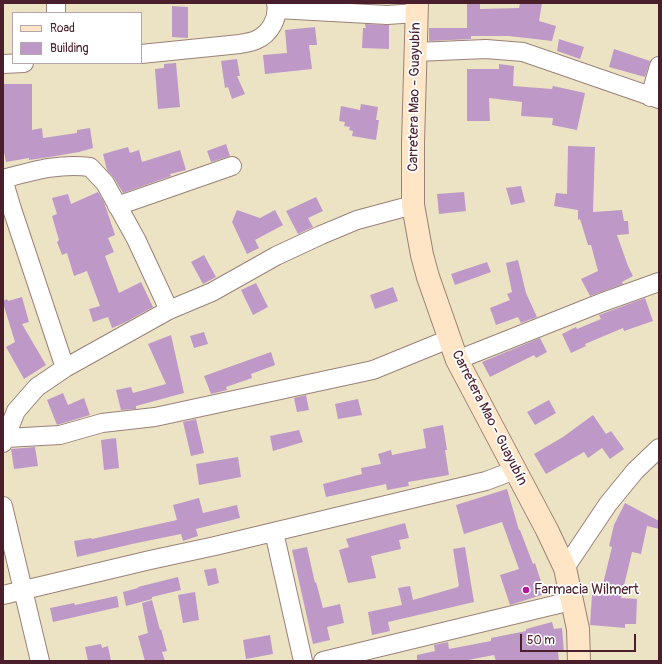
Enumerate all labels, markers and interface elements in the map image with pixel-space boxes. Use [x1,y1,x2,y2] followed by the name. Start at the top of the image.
[12,12,142,64] legend
[50,21,75,36] text: Road
[405,22,425,172] street label: Carretera Mao - Guayubín
[50,41,89,56] text: Building
[448,348,530,488] street label: Carretera Mao - Guayubín
[534,582,639,598] place label: Farmacia Wilmert
[521,585,531,595] marker: Farmacia Wilmert
[522,626,638,652] scale bar
[527,633,555,648] text: 50 m

